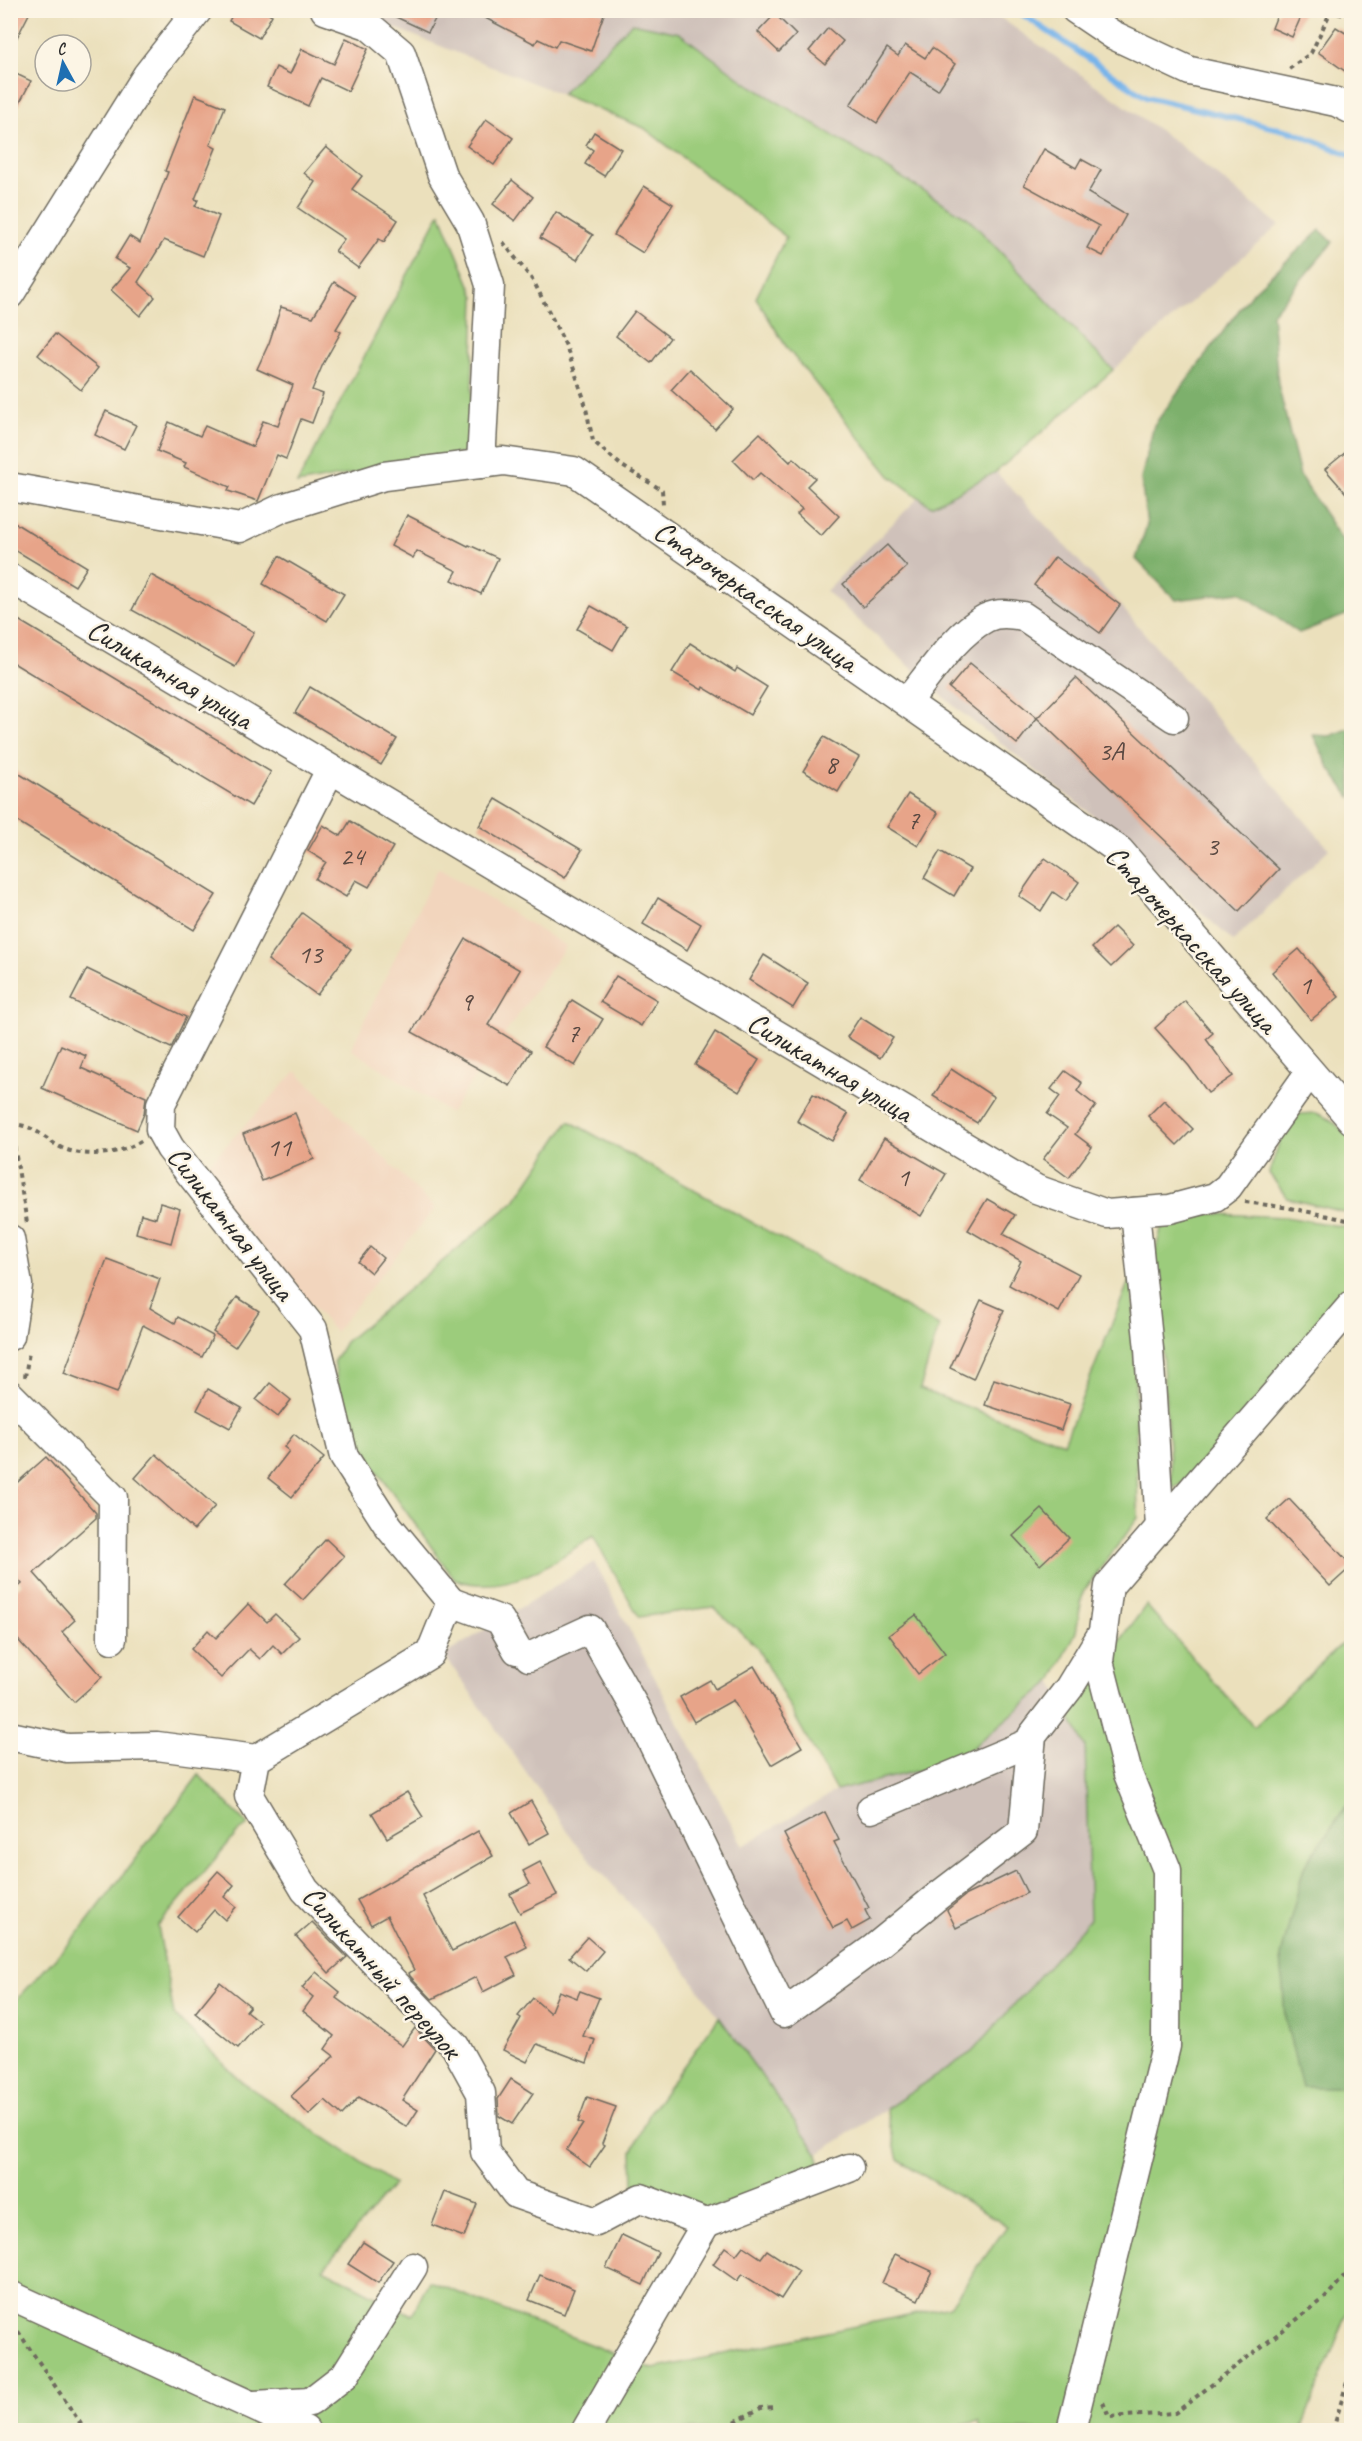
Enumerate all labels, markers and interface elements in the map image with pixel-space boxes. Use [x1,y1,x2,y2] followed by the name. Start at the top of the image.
[33,33,93,93] north arrow
[56,38,68,60] text: С
[647,511,868,682] street label: Старочеркасская улица
[81,610,261,739] street label: Силикатная улица
[1098,734,1125,768] house number: 3А
[825,747,840,781] house number: 8
[907,803,921,837] house number: 7
[1206,829,1220,863] house number: 3
[1097,837,1288,1043] street label: Старочеркасская улица
[340,839,367,873] house number: 24
[298,937,324,971] house number: 13
[1299,968,1313,1002] house number: 1
[460,984,474,1018] house number: 9
[741,1003,921,1132] street label: Силикатная улица
[567,1016,581,1050] house number: 7
[267,1130,293,1164] house number: 11
[159,1138,304,1309] street label: Силикатная улица
[897,1160,911,1194] house number: 1
[294,1877,472,2069] street label: Силикатный переулок

